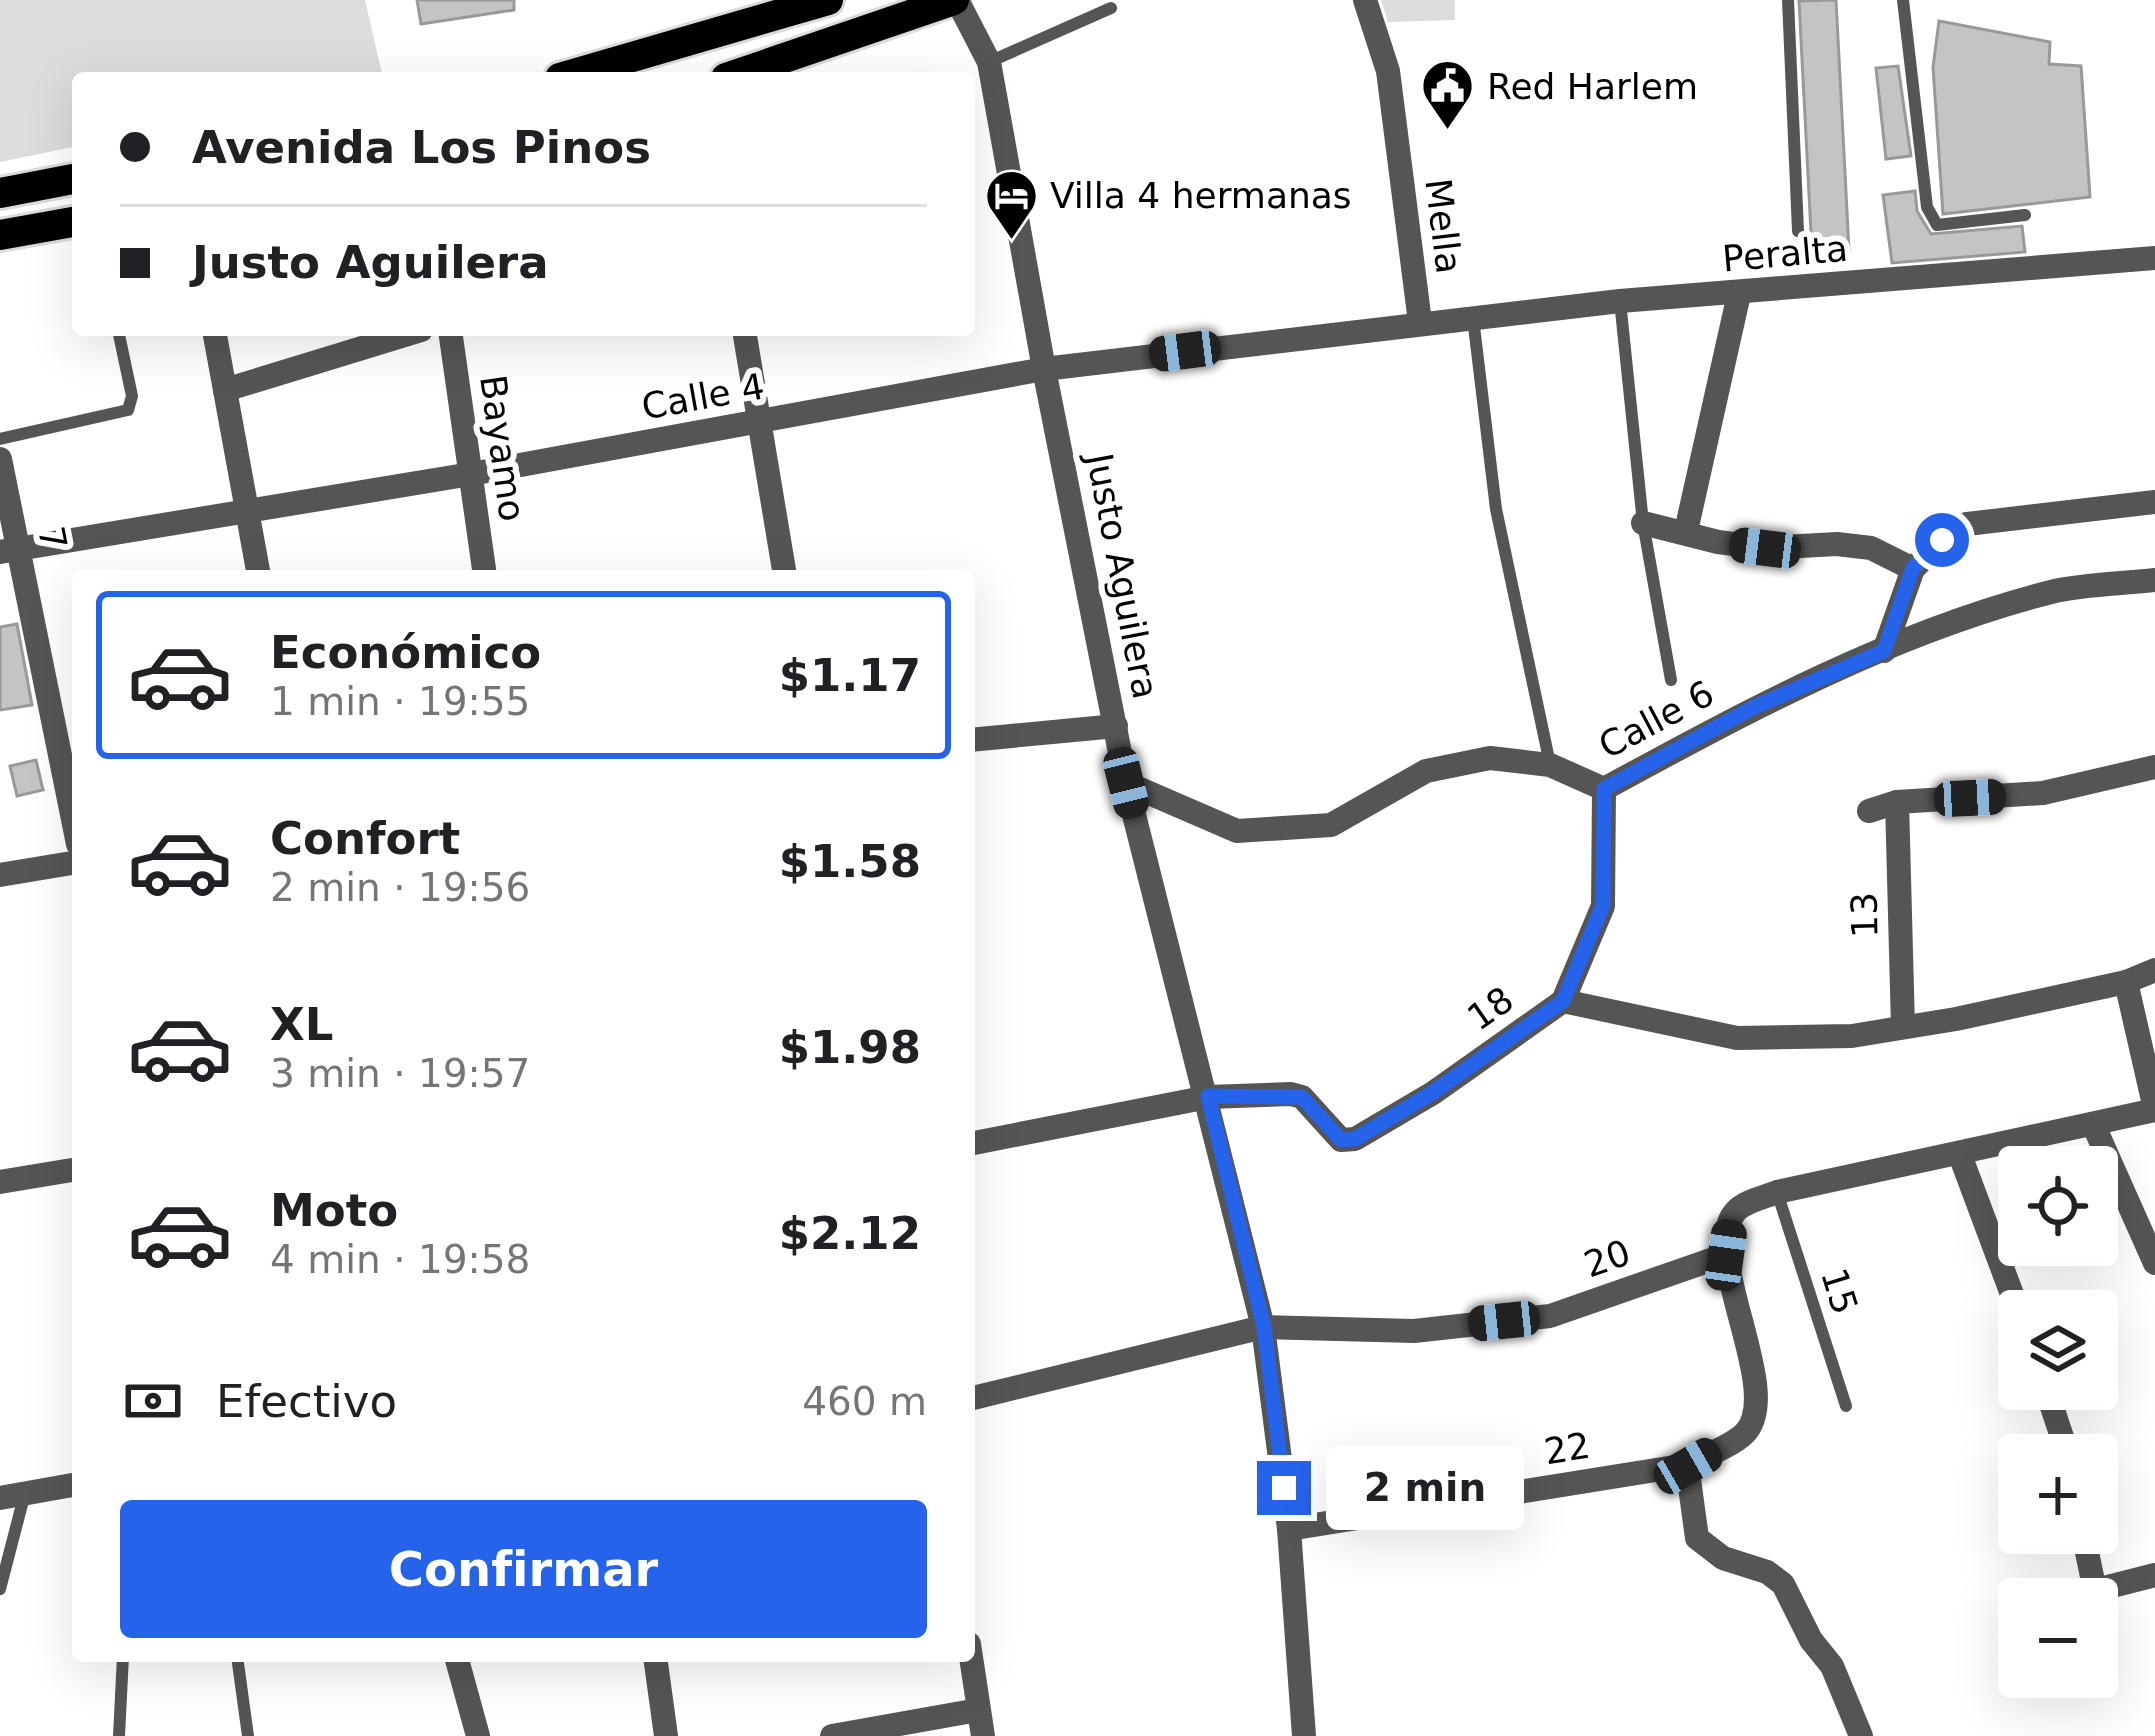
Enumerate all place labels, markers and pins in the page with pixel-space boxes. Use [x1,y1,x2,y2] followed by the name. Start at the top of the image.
[1420,58,1476,132] public building icon: Red Harlem
[1487,66,1698,107] place label: Red Harlem
[983,167,1039,241] hotel icon: Villa 4 hermanas
[1050,175,1352,216] place label: Villa 4 hermanas

